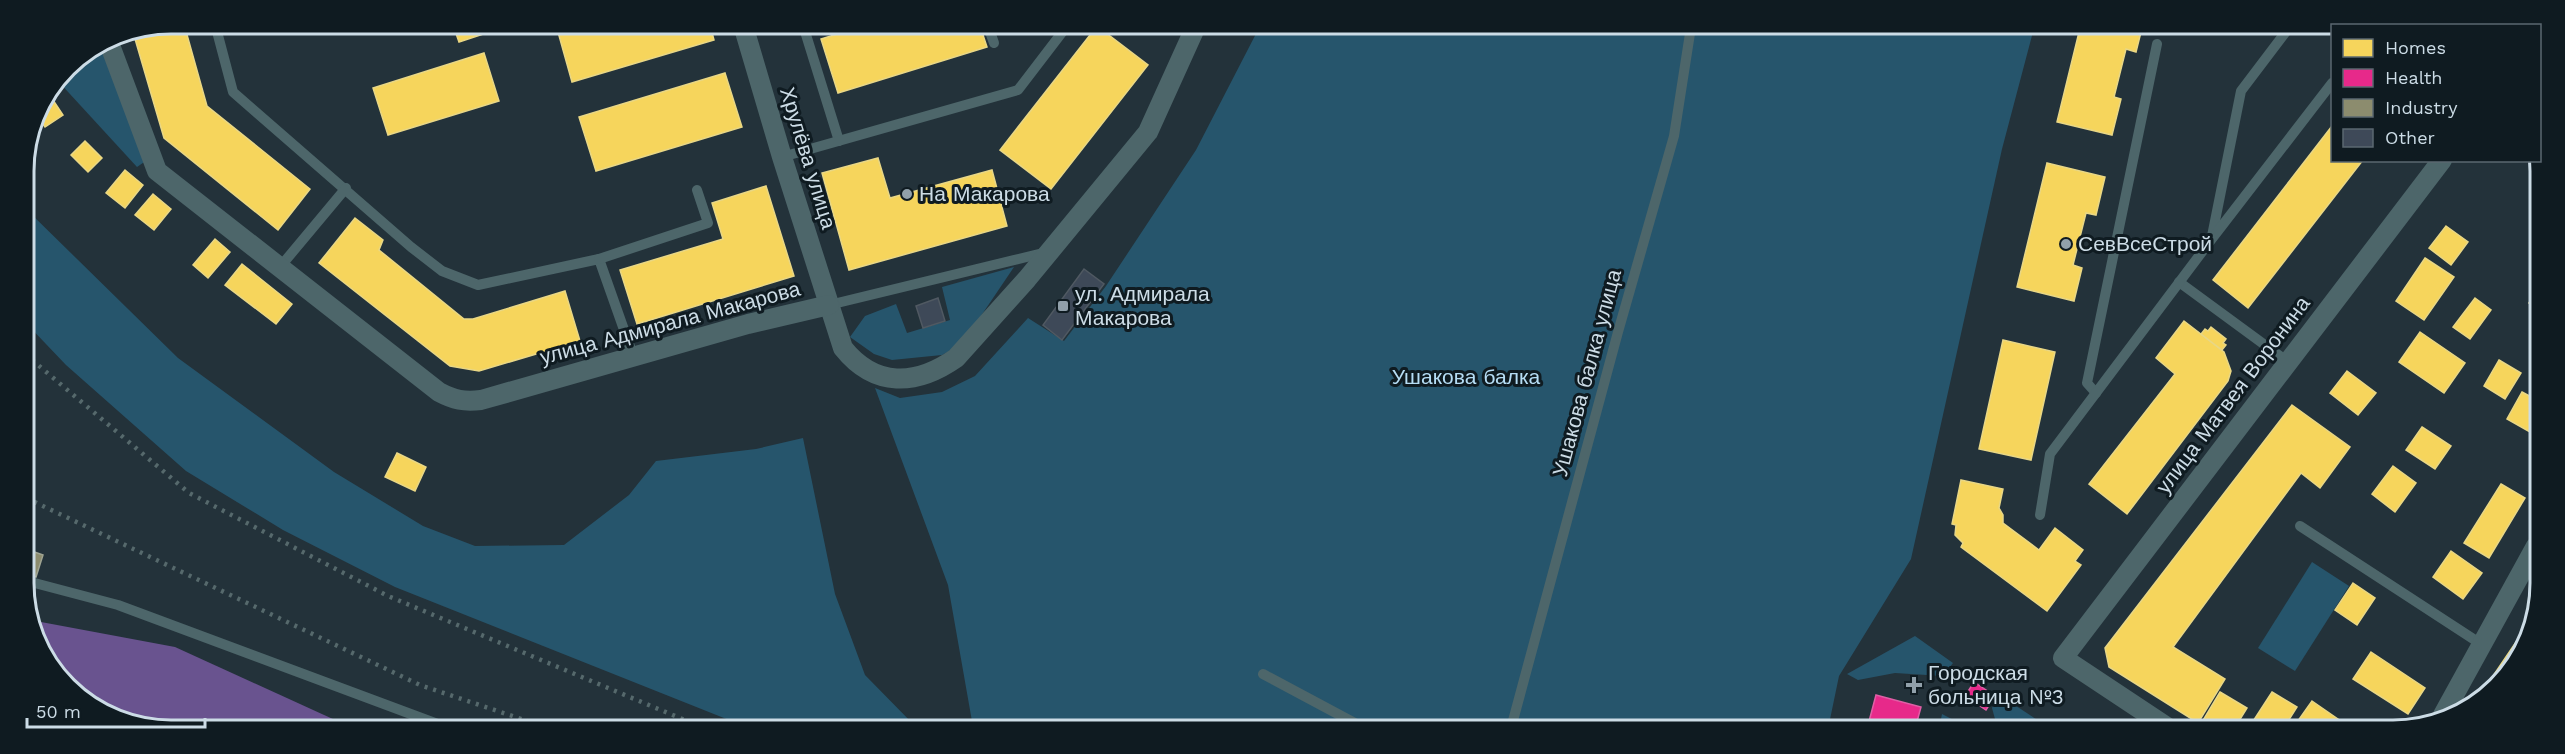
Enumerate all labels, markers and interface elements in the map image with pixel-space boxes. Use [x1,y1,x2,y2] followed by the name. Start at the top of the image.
[2331,24,2541,162] legend
[2385,37,2446,58] text: Homes
[2385,67,2442,88] text: Health
[775,84,842,232] street label: Хрулёва улица
[2385,97,2458,118] text: Industry
[2385,127,2435,148] text: Other
[919,181,1050,206] place label: На Макарова
[900,187,914,201] marker: На Макарова
[2078,231,2212,256] place label: СевВсеСтрой
[2059,237,2073,251] marker: СевВсеСтрой
[1547,266,1626,479] street label: Ушакова балка улица
[537,276,803,369] street label: улица Адмирала Макарова
[1075,281,1210,330] place label: ул. Адмирала Макарова
[2150,291,2315,498] street label: улица Матвея Воронина
[1056,299,1070,313] marker: ул. Адмирала Макарова
[1392,364,1541,389] park label: Ушакова балка
[1928,660,2064,709] place label: Городская больница №3
[1905,676,1923,694] marker: Городская больница №3
[27,691,206,729] scale bar
[36,701,81,722] text: 50 m

